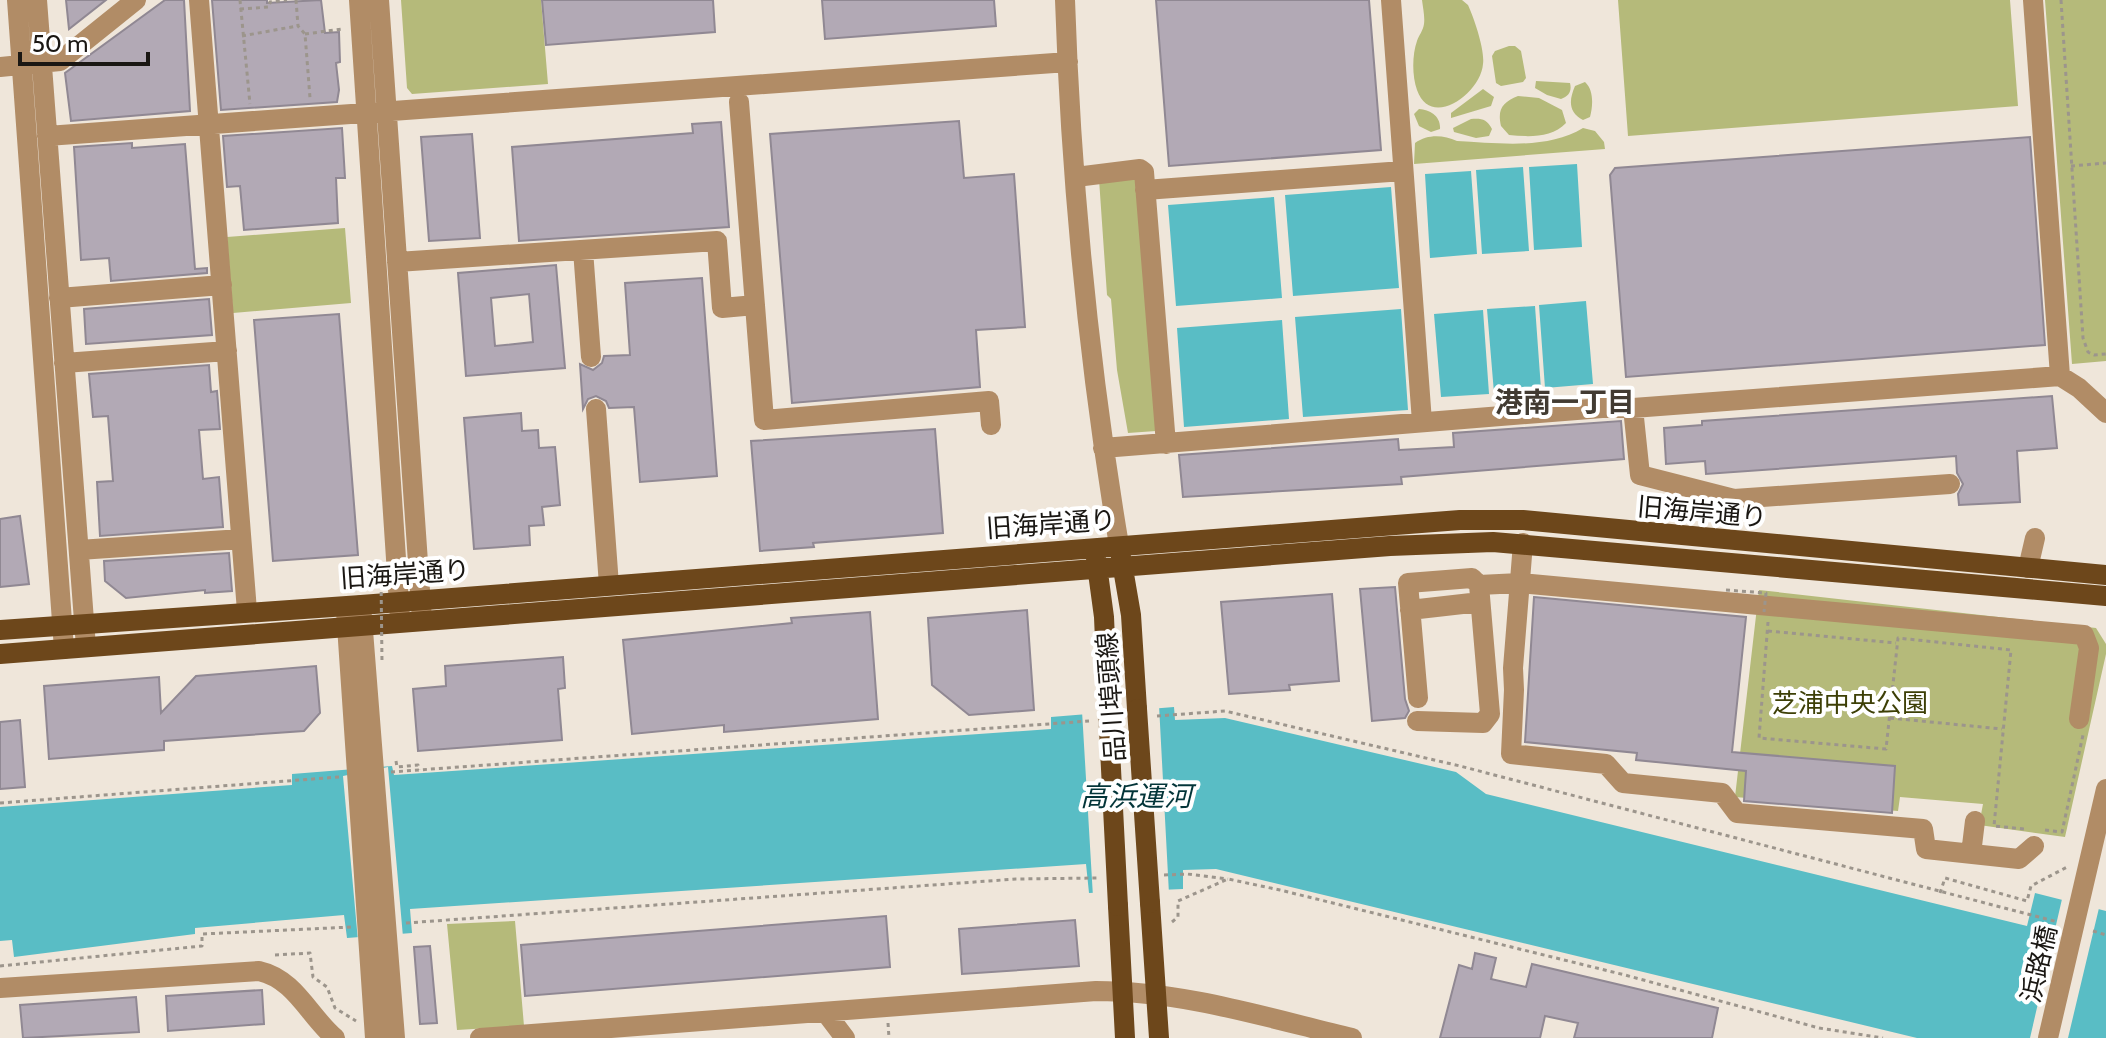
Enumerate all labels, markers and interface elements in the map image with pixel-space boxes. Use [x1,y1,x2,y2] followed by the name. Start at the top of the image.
[20,16,148,66] scale bar
[32,29,88,58] text: 50 m
[1495,385,1635,419] district label: 港南一丁目
[1636,490,1768,534] street label: 旧海岸通り
[985,504,1117,544] street label: 旧海岸通り
[339,554,471,594] street label: 旧海岸通り
[1091,631,1131,763] street label: 品川埠頭線
[1772,687,1928,719] park label: 芝浦中央公園
[1080,779,1197,813] water label: 高浜運河
[2015,922,2063,1006] street label: 浜路橋

